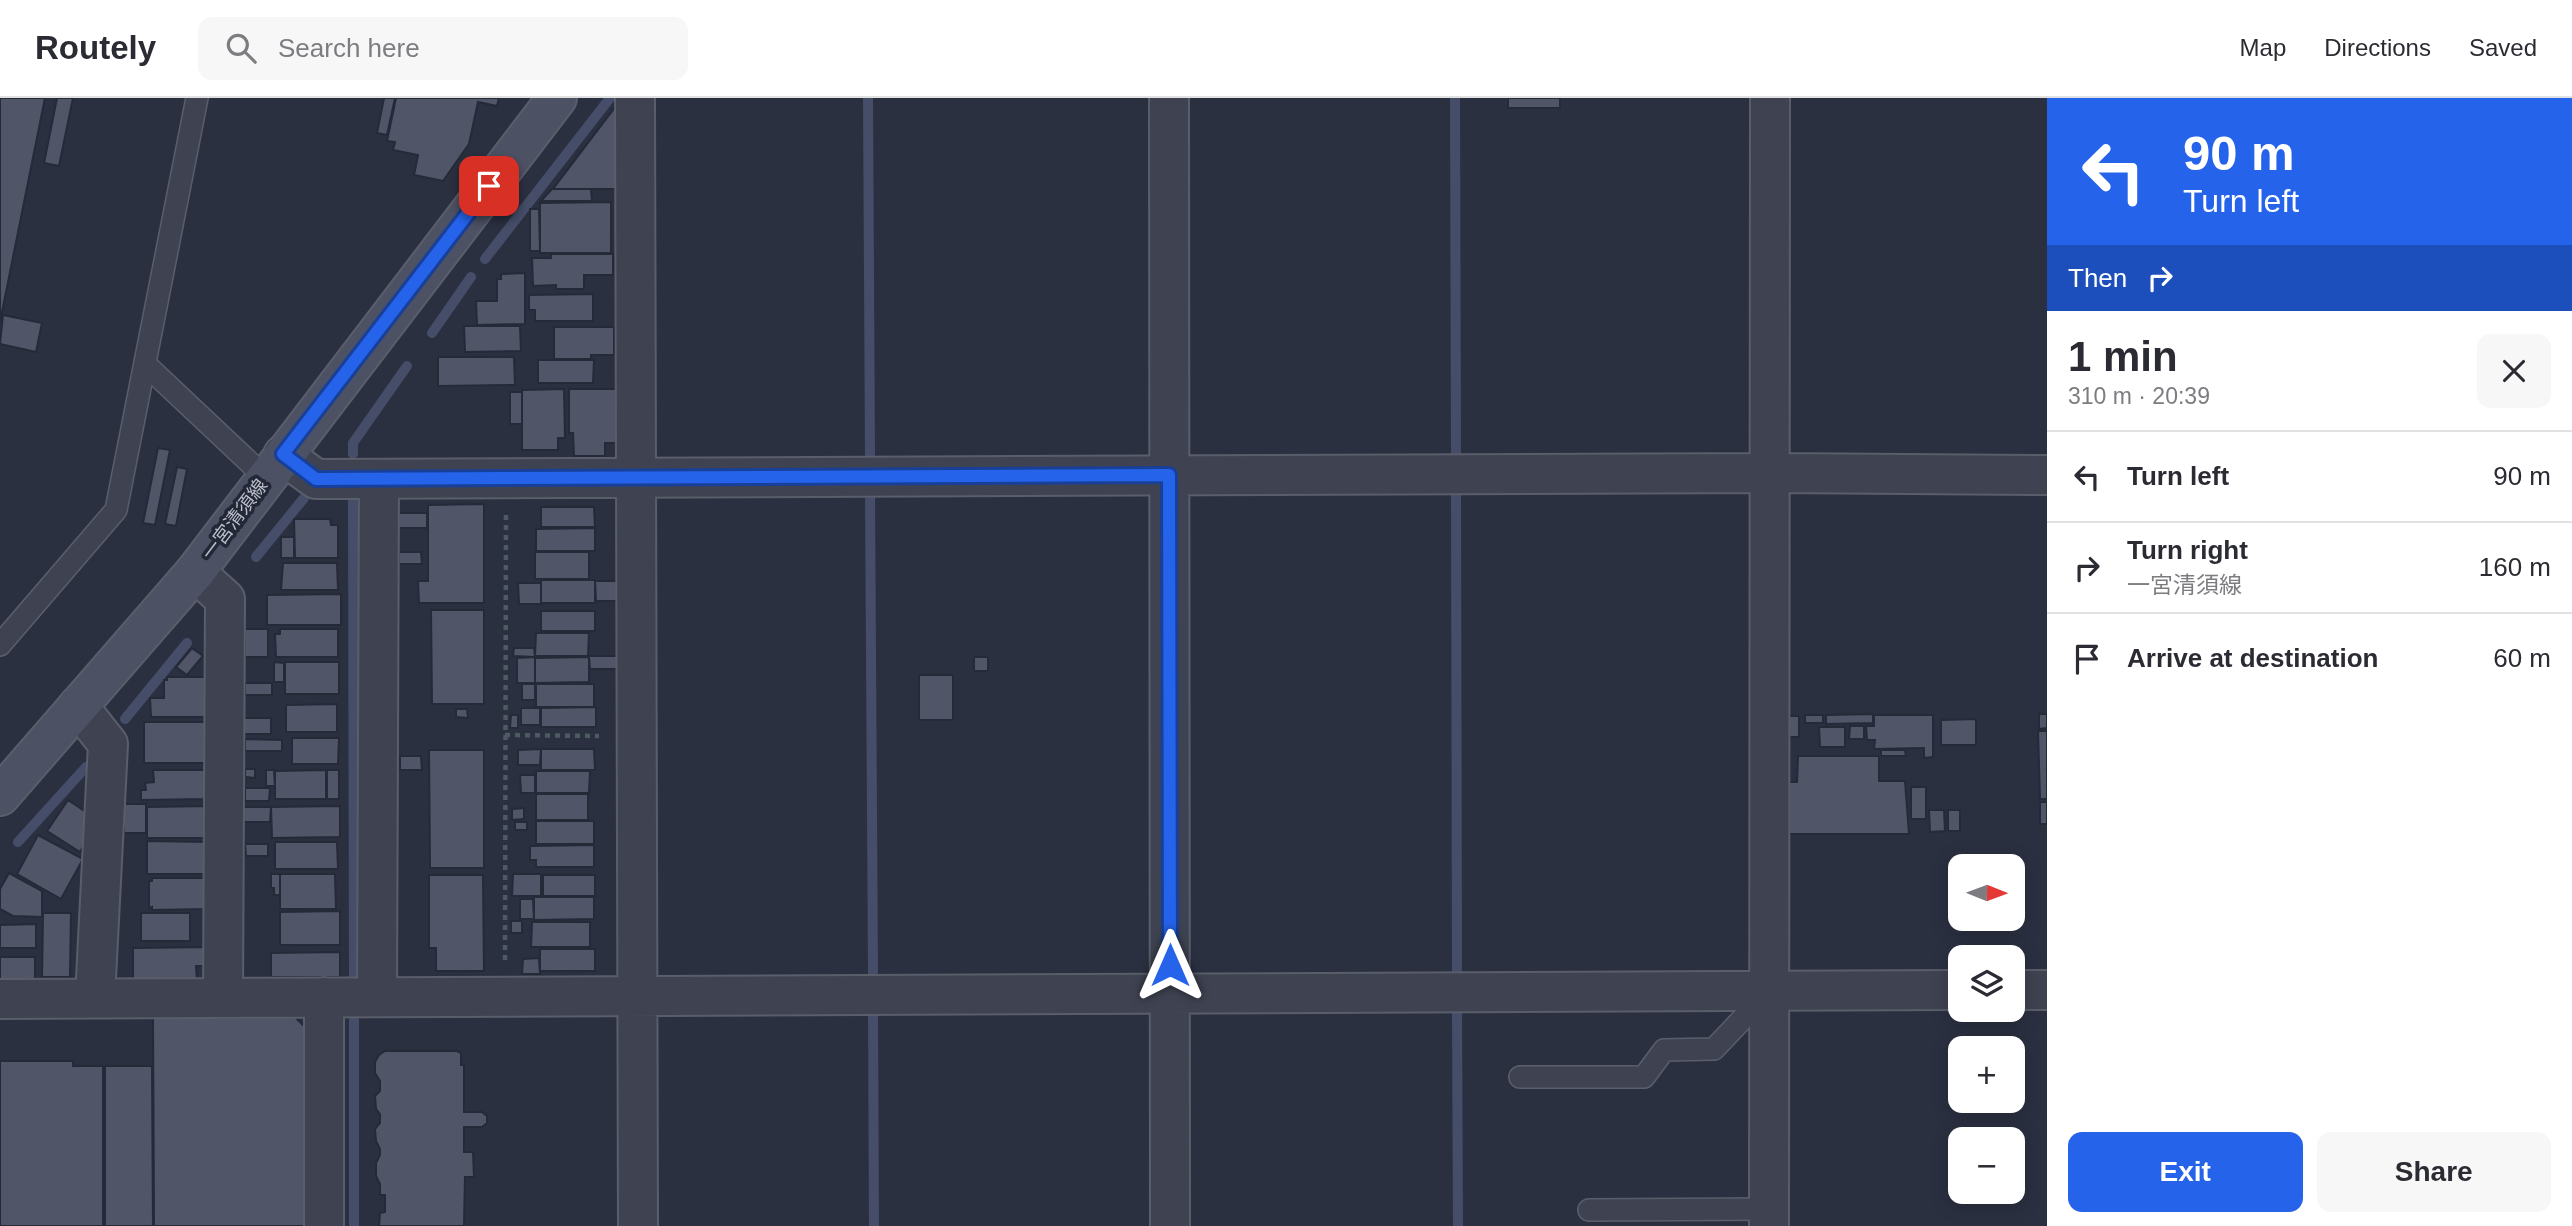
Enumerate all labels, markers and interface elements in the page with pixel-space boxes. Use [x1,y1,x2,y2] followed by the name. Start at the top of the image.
[198,17,688,80] search box
[35,29,156,66] text: Routely
[222,29,260,67] icon: search
[278,33,420,63] text: Search here
[2240,34,2286,61] text: Map
[2324,34,2431,61] text: Directions
[2469,34,2537,61] text: Saved
[2068,126,2159,217] icon: left
[2183,126,2295,180] text: 90 m
[459,156,519,216] pin
[470,167,508,205] icon: arrive
[2183,183,2299,219] text: Turn left
[2141,259,2179,297] icon: right
[2068,263,2127,293] text: Then
[2068,333,2178,380] text: 1 min
[2477,334,2551,408] button: close
[2068,383,2210,409] text: 310 m · 20:39
[2068,458,2106,496] icon: left
[2127,461,2229,491] text: Turn left
[2493,461,2551,491] text: 90 m
[197,475,271,564] street label: 一宮清須線
[2127,535,2248,565] text: Turn right
[2068,549,2106,587] icon: right
[2479,552,2551,582] text: 160 m
[2127,572,2242,598] text: 一宮清須線
[2068,640,2106,678] icon: arrive
[2127,643,2378,673] text: Arrive at destination
[2493,643,2551,673] text: 60 m
[1948,854,2025,931] north arrow
[1948,854,2025,1204] map controls
[1133,928,1207,1002] position arrow
[1948,945,2025,1022] button: layers
[1948,1036,2025,1113] button: +
[1948,1127,2025,1204] button: −
[2068,1132,2303,1212] button: Exit
[2317,1132,2551,1212] button: Share

